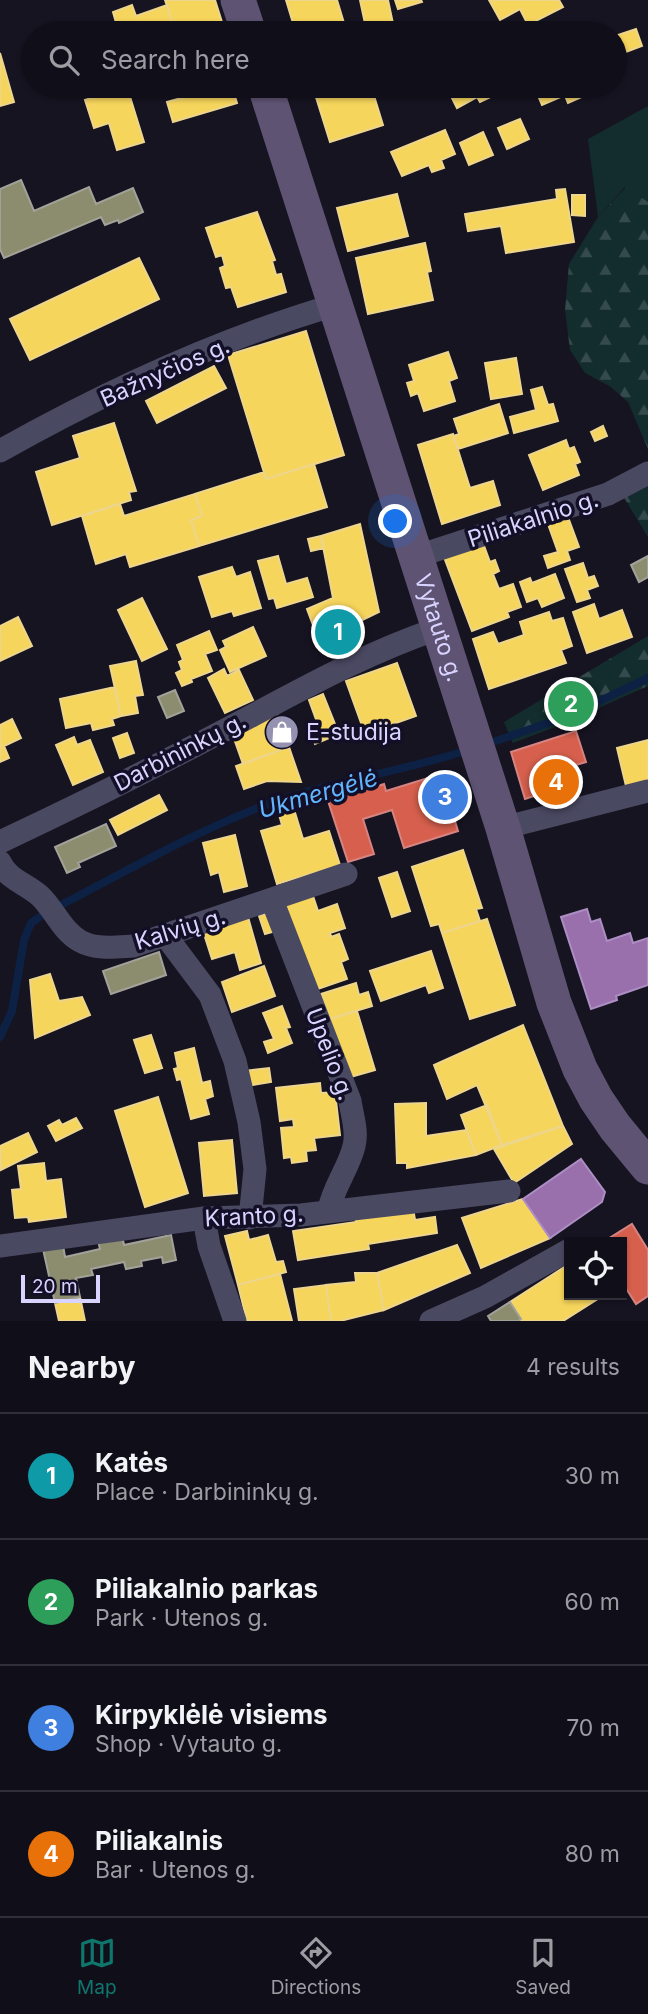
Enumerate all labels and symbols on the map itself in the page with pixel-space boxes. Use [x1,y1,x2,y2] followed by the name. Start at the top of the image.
[96,331,234,413] street label: Bažnyčios g.
[464,485,602,553] street label: Piliakalnio g.
[378,504,412,538] your location
[408,570,469,685] street label: Vytauto g.
[315,606,361,658] pin: 1
[548,678,594,730] pin: 2
[109,707,251,797] street label: Darbininkų g.
[263,713,301,751] shop icon: E-studija
[306,718,402,746] place label: E-studija
[533,756,579,808] pin: 4
[255,763,381,824] water label: Ukmergėlė
[422,771,468,823] pin: 3
[131,902,229,956] street label: Kalvių g.
[300,1004,360,1104] street label: Upelio g.
[204,1199,304,1233] street label: Kranto g.
[21,1272,100,1304] scale bar

